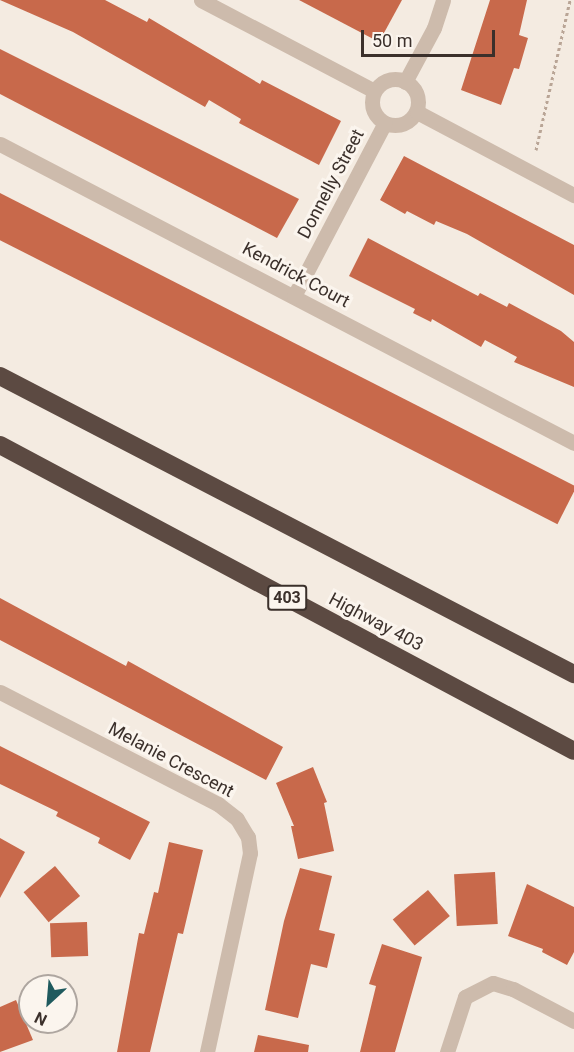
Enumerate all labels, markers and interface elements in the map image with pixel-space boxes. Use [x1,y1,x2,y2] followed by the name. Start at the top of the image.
[364,18,498,56] scale bar
[372,30,412,51] text: 50 m
[293,126,369,242] street label: Donnelly Street
[239,238,353,312] street label: Kendrick Court
[266,585,308,611] road number: 403
[325,588,427,656] street label: Highway 403
[105,718,237,802] street label: Melanie Crescent
[18,974,78,1034] north arrow
[32,1008,50,1030] text: N

